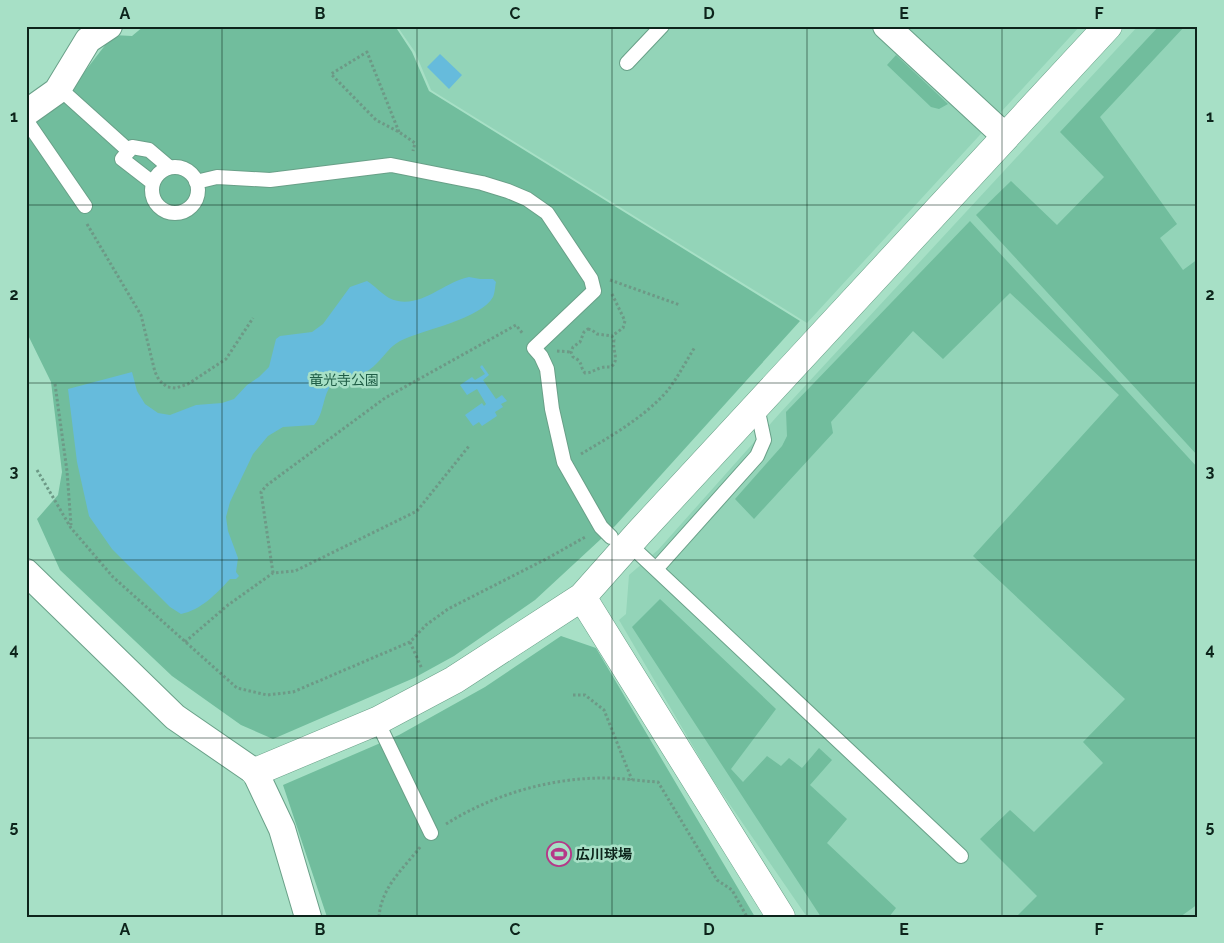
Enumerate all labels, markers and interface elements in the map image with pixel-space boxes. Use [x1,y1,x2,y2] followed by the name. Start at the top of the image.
[120,4,131,23] text: A
[315,4,326,23] text: B
[510,4,521,23] text: C
[703,4,715,23] text: D
[899,4,909,23] text: E
[1094,4,1104,23] text: F
[10,107,18,126] text: 1
[1206,107,1214,126] text: 1
[9,285,19,304] text: 2
[1205,285,1215,304] text: 2
[309,372,379,388] park label: 竜光寺公園
[10,462,19,481] text: 3
[1206,462,1215,481] text: 3
[9,640,19,659] text: 4
[1205,640,1215,659] text: 4
[10,817,19,836] text: 5
[1206,817,1215,836] text: 5
[546,841,572,867] sports icon: 広川球場
[576,846,632,862] place label: 広川球場
[120,920,131,939] text: A
[315,920,326,939] text: B
[510,920,521,939] text: C
[703,920,715,939] text: D
[899,920,909,939] text: E
[1094,920,1104,939] text: F

